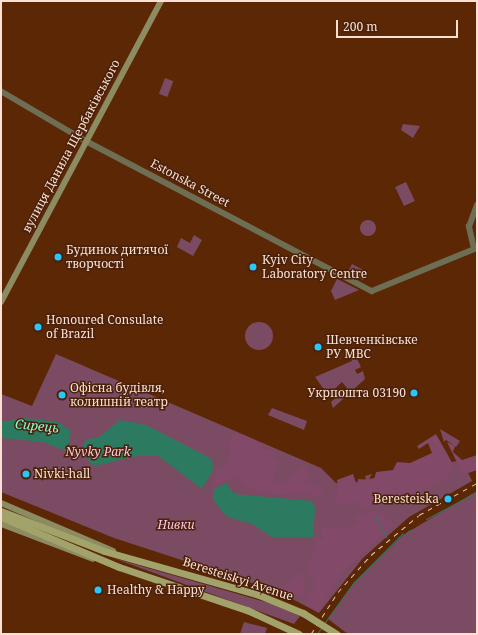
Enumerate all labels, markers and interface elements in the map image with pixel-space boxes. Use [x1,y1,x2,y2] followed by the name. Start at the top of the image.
[338,12,460,38] scale bar
[343,18,378,35] text: 200 m
[19,57,123,235] street label: вулиця Данила Щербаківського
[148,156,232,210] street label: Estonska Street
[66,243,168,271] place label: Будинок дитячої творчості
[53,252,63,262] marker: Будинок дитячої творчості
[262,253,367,281] place label: Kyiv City Laboratory Centre
[247,261,259,273] marker: Kyiv City Laboratory Centre
[46,313,163,341] place label: Honoured Consulate of Brazil
[33,322,43,332] marker: Honoured Consulate of Brazil
[326,333,418,361] place label: Шевченківське РУ МВС
[313,342,323,352] marker: Шевченківське РУ МВС
[70,381,168,409] place label: Офісна будівля, колишній театр
[307,386,406,400] place label: Укрпошта 03190
[409,388,419,398] marker: Укрпошта 03190
[57,390,67,400] marker: Офісна будівля, колишній театр
[14,416,60,436] water label: Сирець
[65,445,131,459] park label: Nyvky Park
[34,467,90,481] place label: Nivki-hall
[21,469,31,479] marker: Nivki-hall
[374,492,439,506] place label: Beresteiska
[442,493,454,505] marker: Beresteiska
[157,518,195,532] park label: Нивки
[181,554,295,604] street label: Beresteiskyi Avenue
[107,583,204,597] place label: Healthy & Happy
[92,584,104,596] marker: Healthy & Happy

